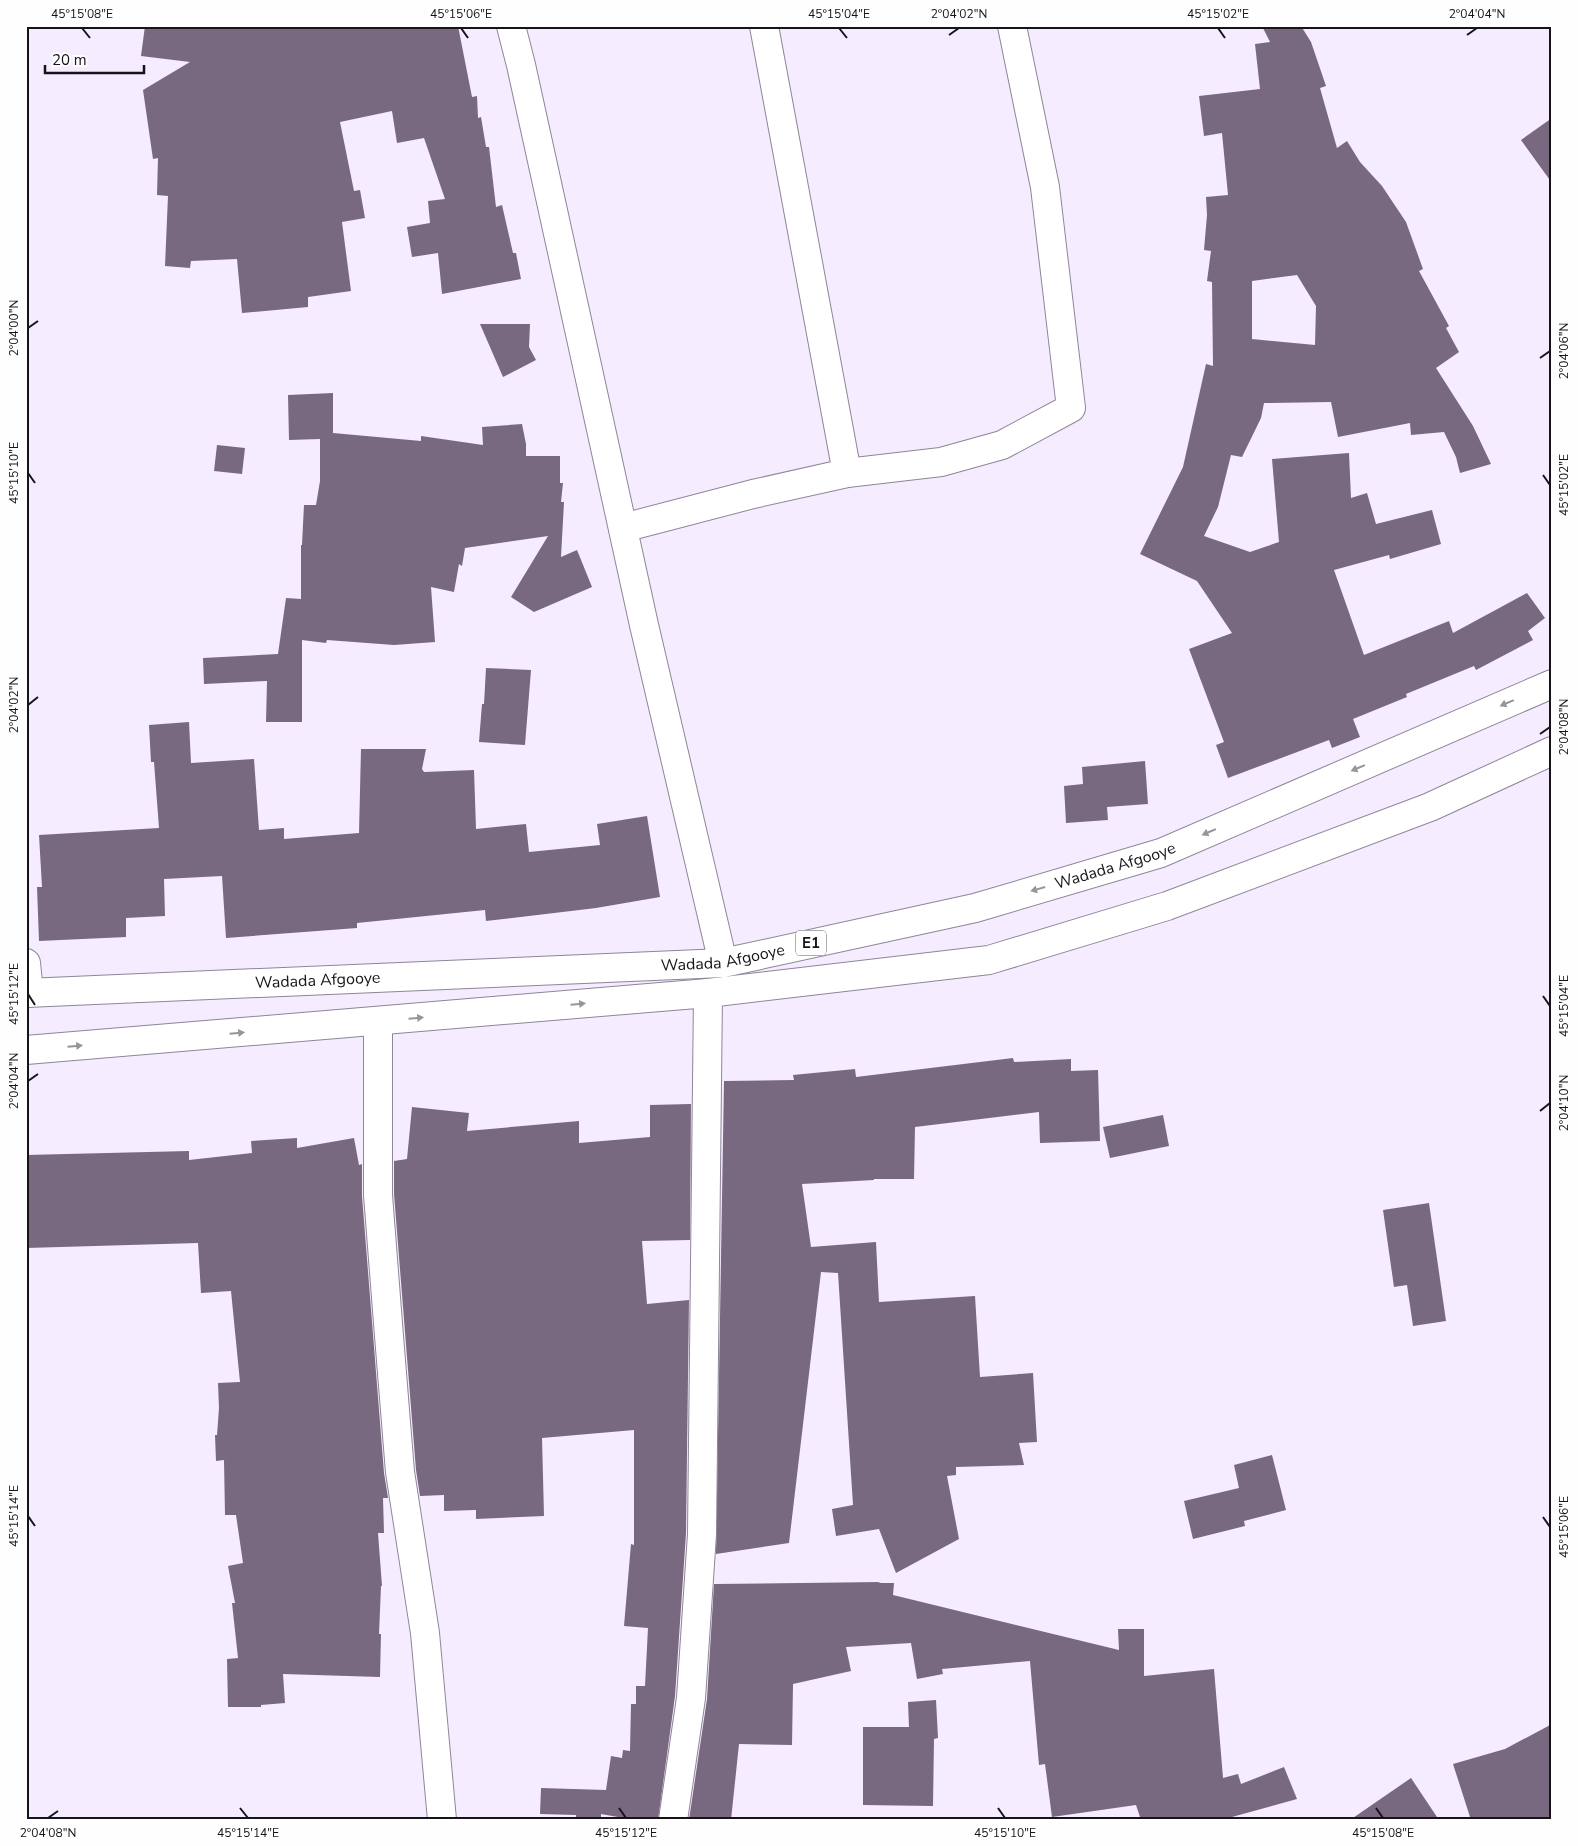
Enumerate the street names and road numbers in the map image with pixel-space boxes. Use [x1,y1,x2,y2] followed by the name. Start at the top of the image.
[1052,837,1179,895] street label: Wadada Afgooye
[796,930,826,956] road number: E1
[660,939,787,977] street label: Wadada Afgooye
[255,967,381,994] street label: Wadada Afgooye

